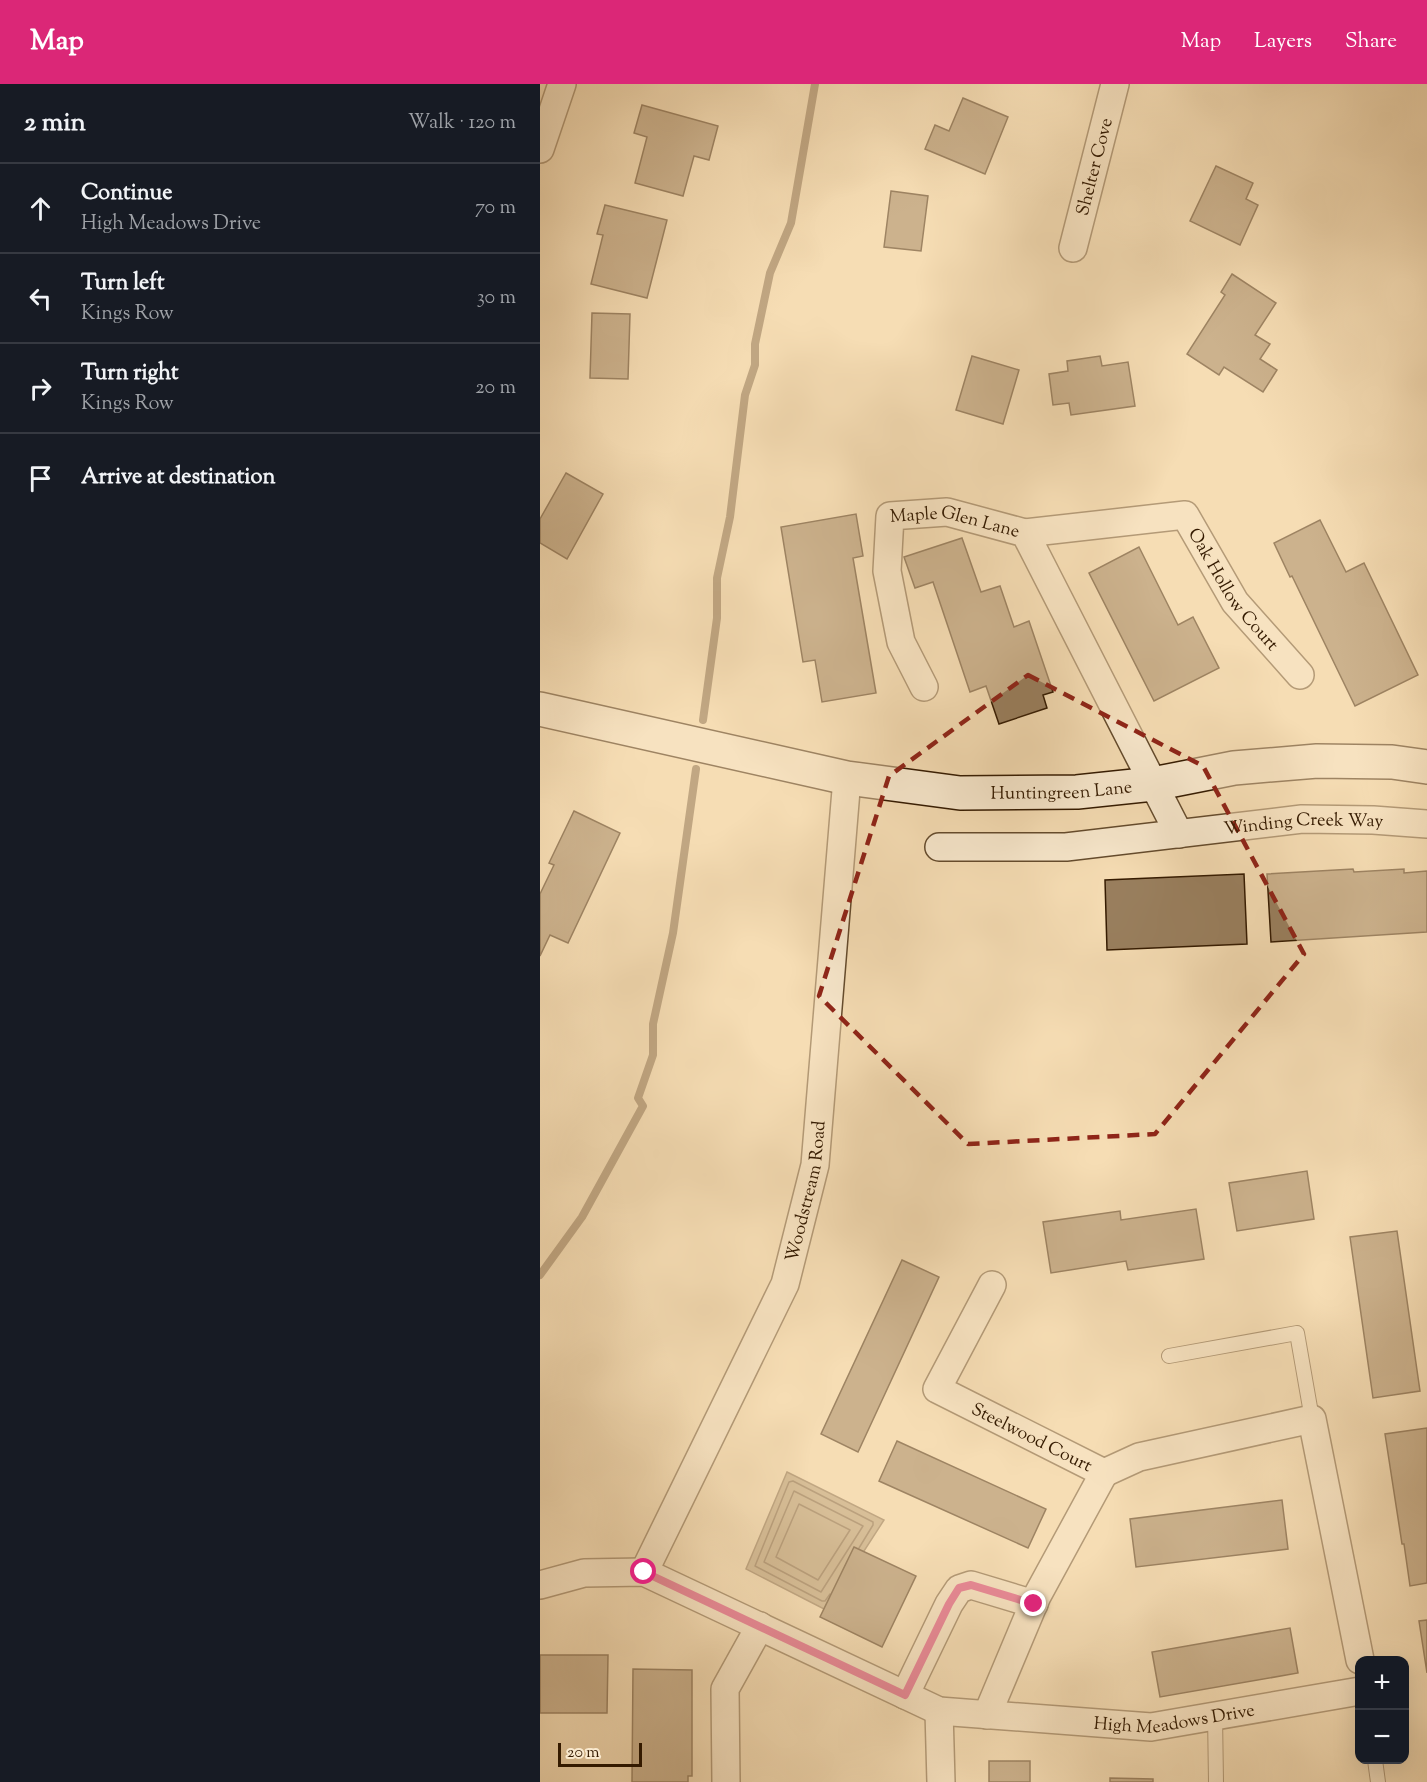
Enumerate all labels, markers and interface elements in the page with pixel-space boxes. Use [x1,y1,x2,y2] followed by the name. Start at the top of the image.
[30,22,84,62] text: Map
[1181,27,1221,57] text: Map
[1254,27,1312,57] text: Layers
[1345,27,1397,57] text: Share
[24,105,86,142] text: 2 min
[408,109,516,138] text: Walk · 120 m
[1071,115,1121,219] street label: Shelter Cove
[81,178,172,210] text: Continue
[24,192,57,225] icon: ahead
[475,194,516,223] text: 70 m
[81,210,261,239] text: High Meadows Drive
[81,268,164,300] text: Turn left
[24,282,57,315] icon: left
[477,284,516,313] text: 30 m
[81,300,174,329] text: Kings Row
[81,358,178,390] text: Turn right
[24,372,57,405] icon: right
[475,374,516,403] text: 20 m
[81,390,174,419] text: Kings Row
[24,462,57,495] icon: arrive
[81,462,276,494] text: Arrive at destination
[889,500,1022,546] street label: Maple Glen Lane
[1180,524,1284,658] street label: Oak Hollow Court
[990,775,1133,808] street label: Huntingreen Lane
[1222,808,1384,843] street label: Winding Creek Way
[780,1120,834,1265] street label: Woodstream Road
[966,1397,1096,1480] street label: Steelwood Court
[630,1558,656,1584] route start
[1020,1590,1046,1616] route end
[1355,1656,1409,1764] map controls
[1355,1656,1409,1710] button: +
[1093,1698,1257,1742] street label: High Meadows Drive
[1355,1710,1409,1764] button: −
[558,1740,642,1768] scale bar
[567,1742,600,1765] text: 20 m

